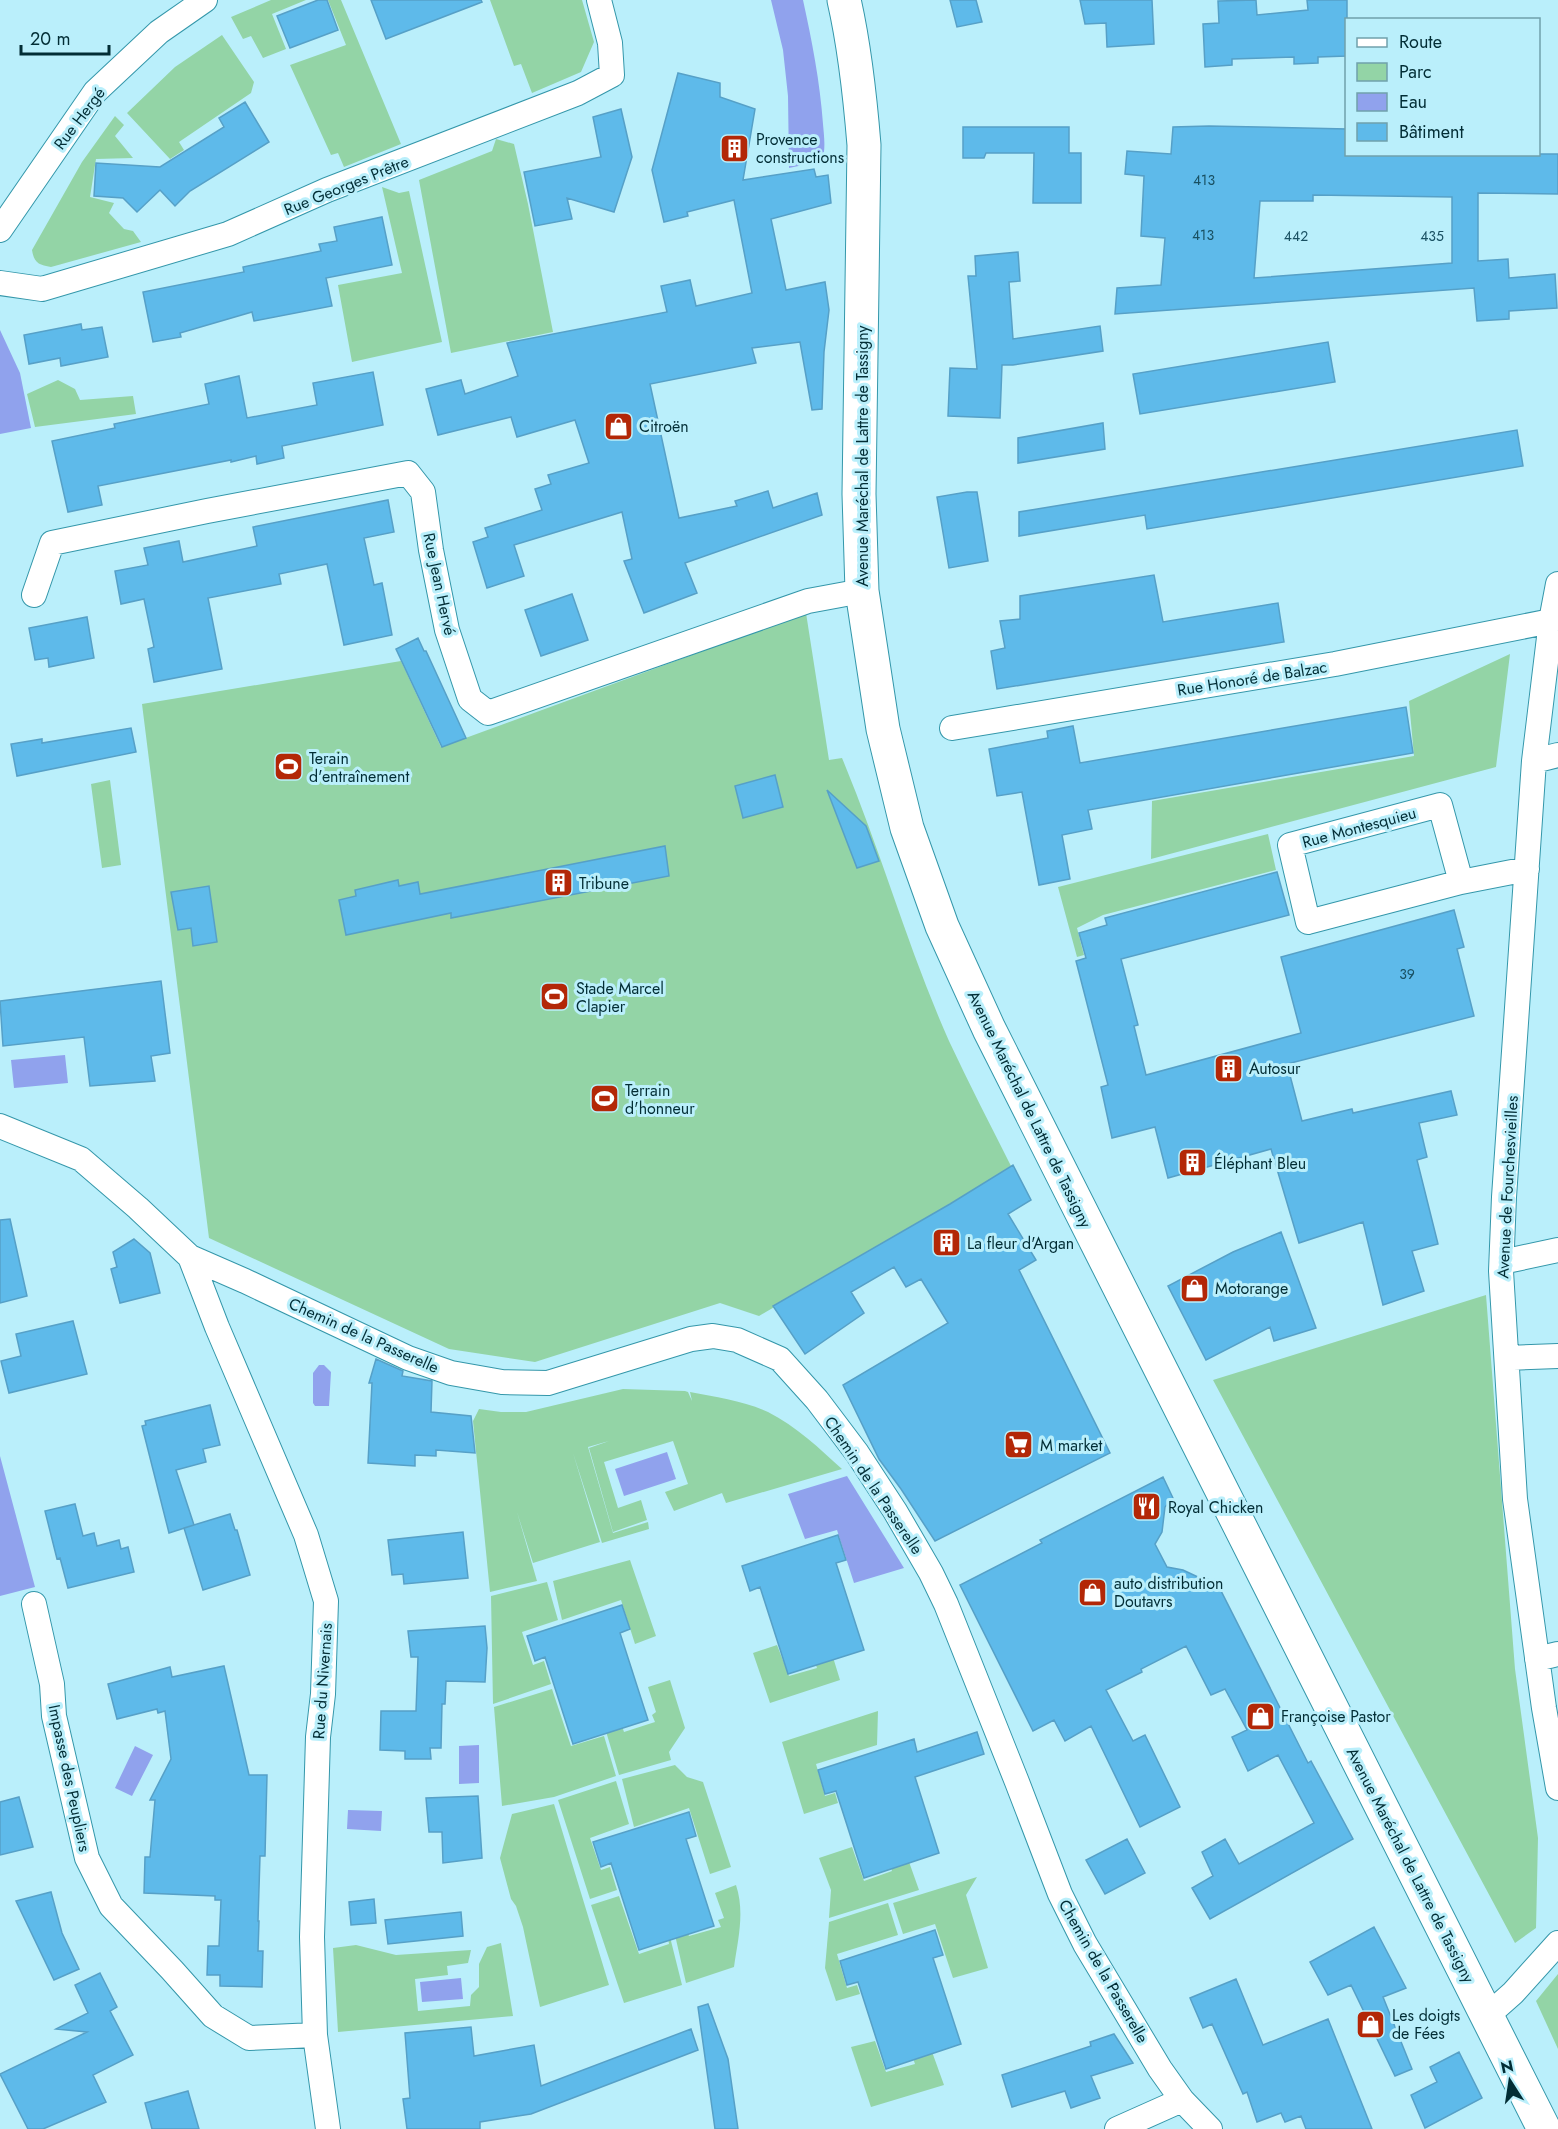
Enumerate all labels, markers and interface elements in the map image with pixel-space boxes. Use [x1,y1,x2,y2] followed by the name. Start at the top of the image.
[21,18,110,56] scale bar
[1345,18,1540,156] legend
[30,26,70,52] text: 20 m
[1399,29,1442,55] text: Route
[1399,59,1432,85] text: Parc
[48,82,110,154] street label: Rue Hergé
[1399,89,1427,115] text: Eau
[1399,119,1465,145] text: Bâtiment
[756,128,844,169] place label: Provence constructions
[719,132,751,164] building icon: Provence constructions
[280,150,412,221] street label: Rue Georges Prêtre
[1193,170,1215,190] house number: 413
[1192,225,1214,245] house number: 413
[1284,226,1308,246] house number: 442
[1420,226,1444,246] house number: 435
[851,324,874,587] street label: Avenue Maréchal de Lattre de Tassigny
[602,410,634,442] shop icon: Citroën
[639,415,689,438] place label: Citroën
[417,531,462,637] street label: Rue Jean Hervé
[1176,655,1329,702] street label: Rue Honoré de Balzac
[309,747,409,788] place label: Terain d'entraînement
[272,751,304,783] sports icon: Terain d'entraînement
[1299,801,1419,854] street label: Rue Montesquieu
[542,867,574,899] building icon: Tribune
[579,872,629,895] place label: Tribune
[1399,964,1415,984] house number: 39
[576,977,664,1018] place label: Stade Marcel Clapier
[539,981,571,1013] sports icon: Stade Marcel Clapier
[962,987,1098,1233] street label: Avenue Maréchal de Lattre de Tassigny
[1212,1052,1244,1084] building icon: Autosur
[1249,1057,1301,1080] place label: Autosur
[625,1079,695,1120] place label: Terrain d'honneur
[588,1083,620,1115] sports icon: Terrain d'honneur
[1491,1095,1524,1279] street label: Avenue de Fourchesvieilles
[1177,1147,1209,1179] building icon: Éléphant Bleu
[1214,1152,1306,1175] place label: Éléphant Bleu
[930,1227,962,1259] building icon: La fleur d'Argan
[967,1232,1074,1255] place label: La fleur d'Argan
[1178,1272,1210,1304] shop icon: Motorange
[1215,1277,1288,1300] place label: Motorange
[285,1292,442,1379] street label: Chemin de la Passerelle
[819,1412,928,1559] street label: Chemin de la Passerelle
[1003,1429,1035,1461] supermarket icon: M market
[1040,1434,1102,1457] place label: M market
[1131,1491,1163,1523] restaurant icon: Royal Chicken
[1168,1496,1263,1519] place label: Royal Chicken
[1114,1572,1223,1613] place label: auto distribution Doutavrs
[1077,1576,1109,1608] shop icon: auto distribution Doutavrs
[307,1622,338,1740] street label: Rue du Nivernais
[1244,1700,1276,1732] shop icon: Françoise Pastor
[43,1702,96,1854] street label: Impasse des Peupliers
[1281,1705,1391,1728] place label: Françoise Pastor
[1341,1744,1481,1988] street label: Avenue Maréchal de Lattre de Tassigny
[1053,1895,1154,2047] street label: Chemin de la Passerelle
[1392,2004,1460,2045] place label: Les doigts de Fées
[1355,2008,1387,2040] shop icon: Les doigts de Fées
[1480,2051,1540,2111] north arrow
[1498,2054,1516,2079] text: N

